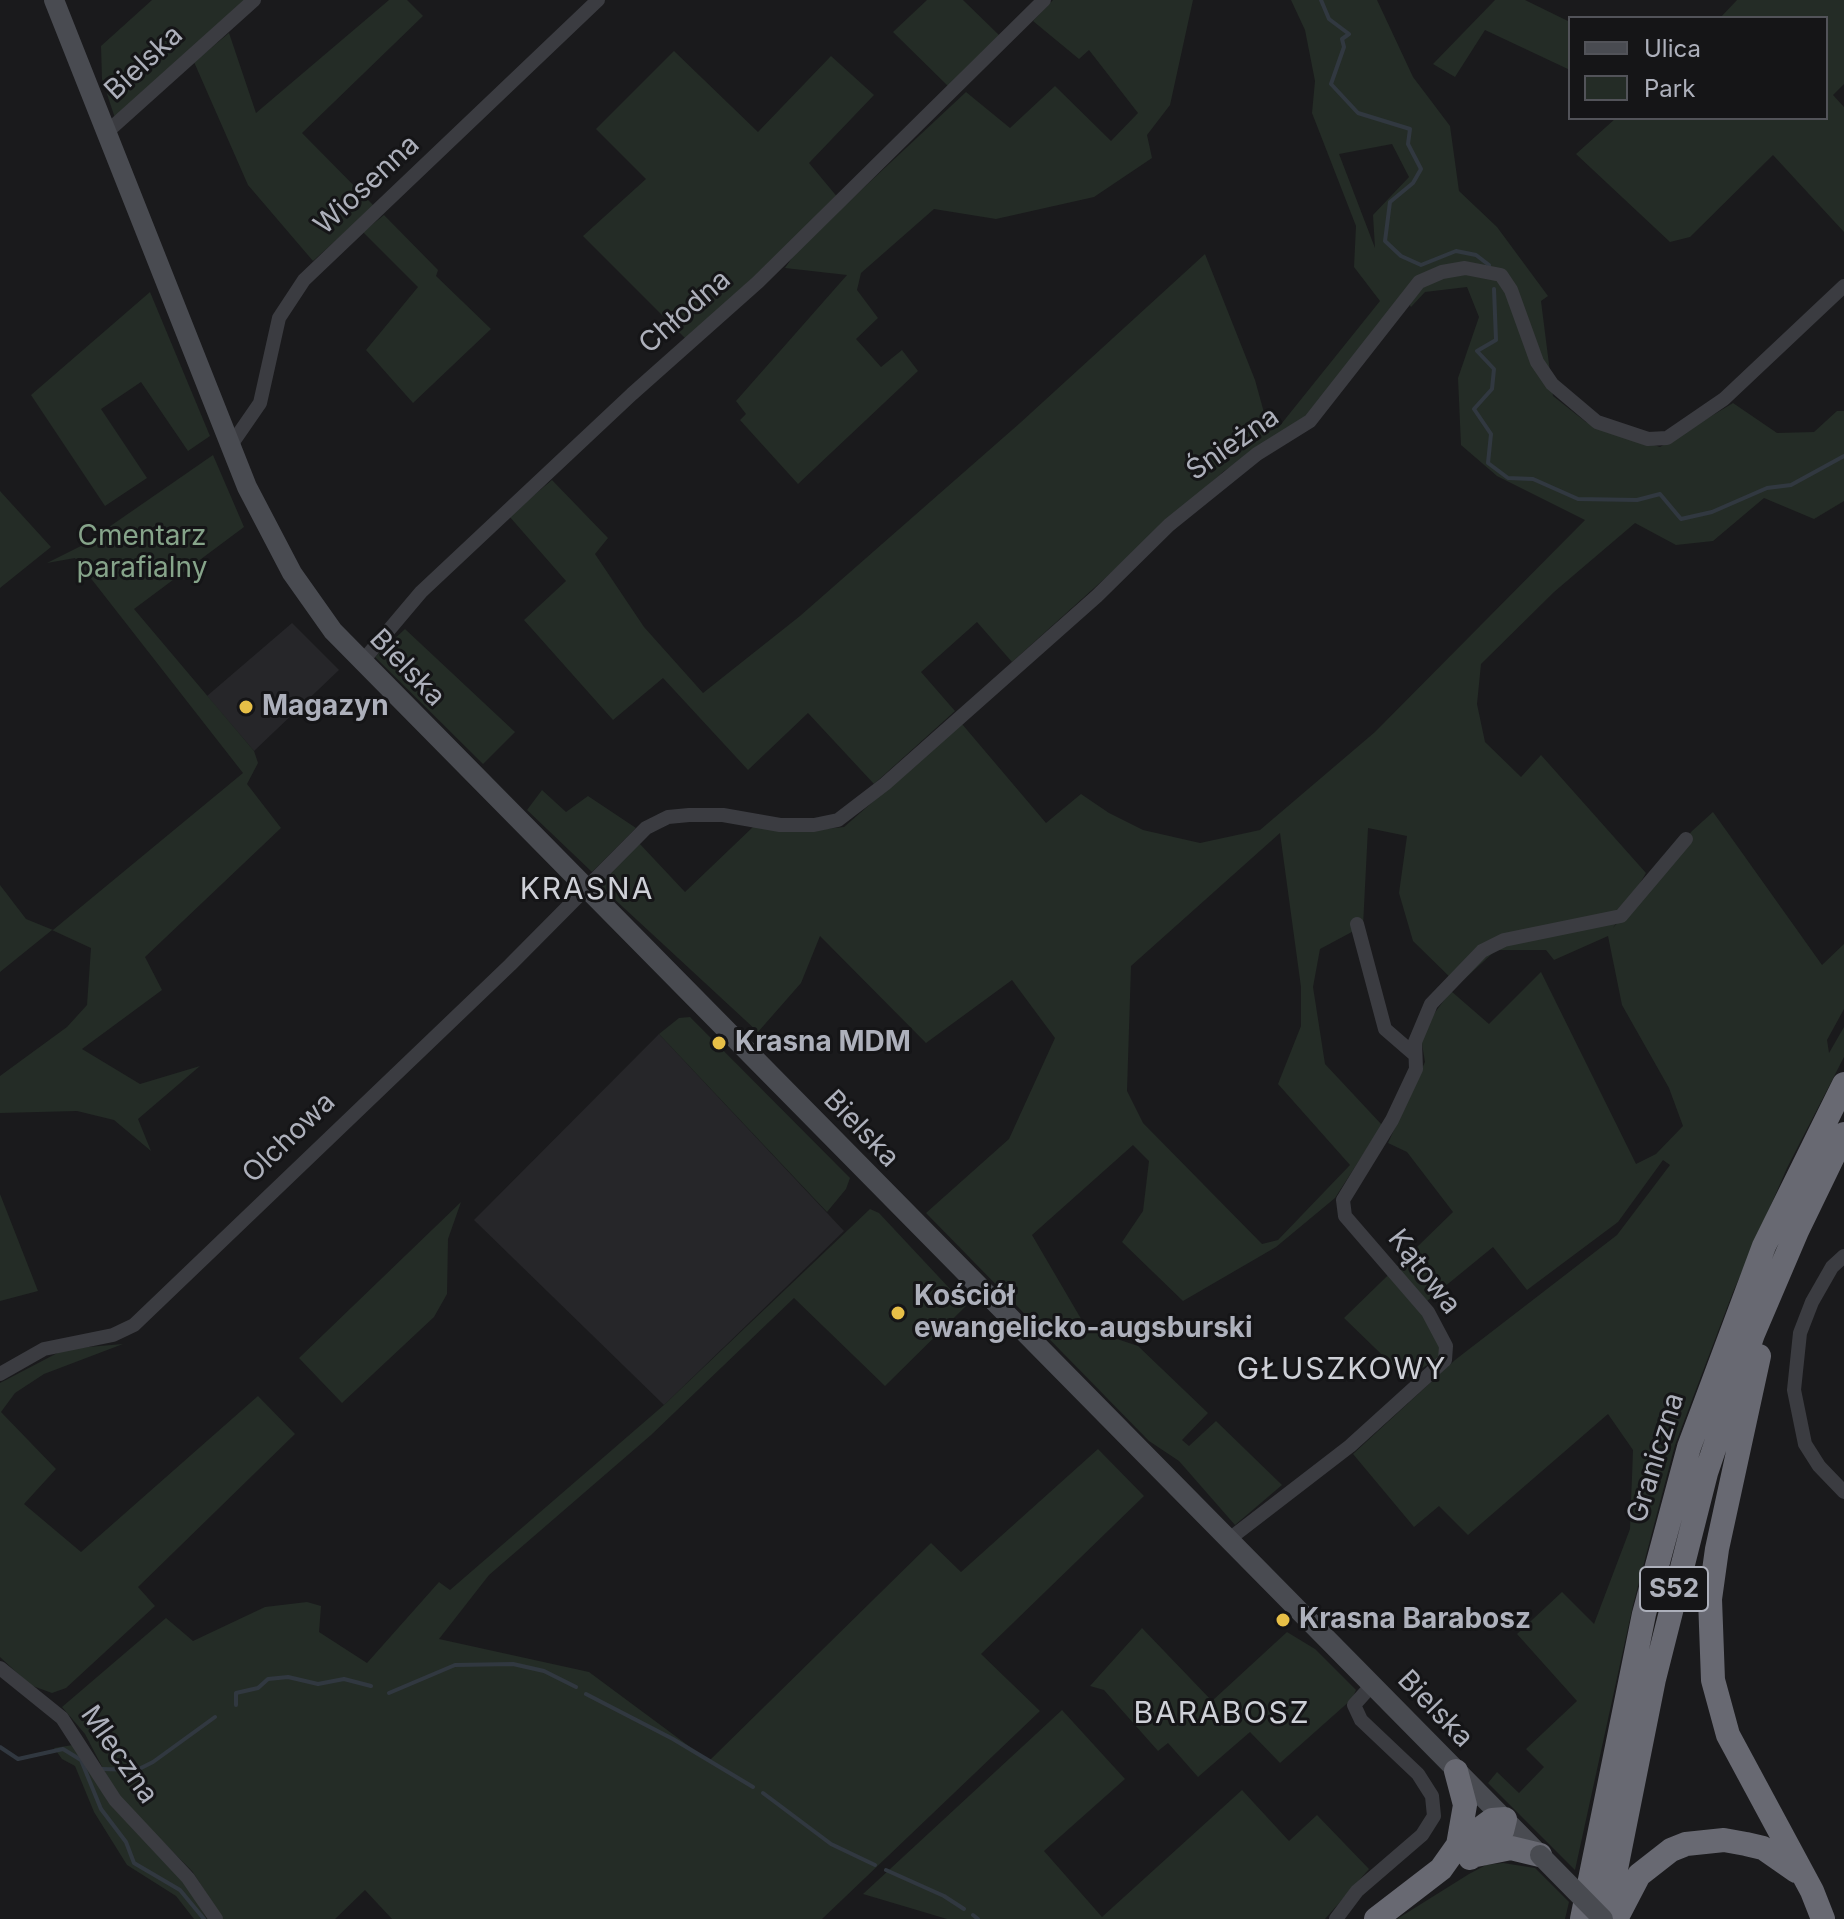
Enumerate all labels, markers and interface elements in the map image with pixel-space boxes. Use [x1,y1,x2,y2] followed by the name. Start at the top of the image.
[1568,16,1828,120] legend
[98,19,190,107] street label: Bielska
[1644,34,1701,63] text: Ulica
[1644,74,1695,103] text: Park
[308,128,426,242] street label: Wiosenna
[632,263,738,361] street label: Chłodna
[1180,400,1286,488] street label: Śnieżna
[77,520,207,586] park label: Cmentarz parafialny
[362,622,452,714] street label: Bielska
[262,690,389,724] place label: Magazyn
[237,698,255,716] marker: Magazyn
[520,872,654,908] district label: KRASNA
[735,1026,911,1060] place label: Krasna MDM
[710,1034,728,1052] marker: Krasna MDM
[816,1083,906,1175] street label: Bielska
[236,1086,342,1190] street label: Olchowa
[1380,1223,1468,1321] street label: Kątowa
[914,1280,1253,1346] place label: Kościół ewangelicko-augsburski
[889,1304,907,1322] marker: Kościół ewangelicko-augsburski
[1237,1352,1447,1388] district label: GŁUSZKOWY
[1620,1389,1692,1527] street label: Graniczna
[1640,1567,1708,1611] road number: S52
[1299,1603,1531,1637] place label: Krasna Barabosz
[1274,1611,1292,1629] marker: Krasna Barabosz
[1390,1663,1480,1755] street label: Bielska
[1133,1696,1311,1732] district label: BARABOSZ
[73,1700,165,1810] street label: Mleczna

